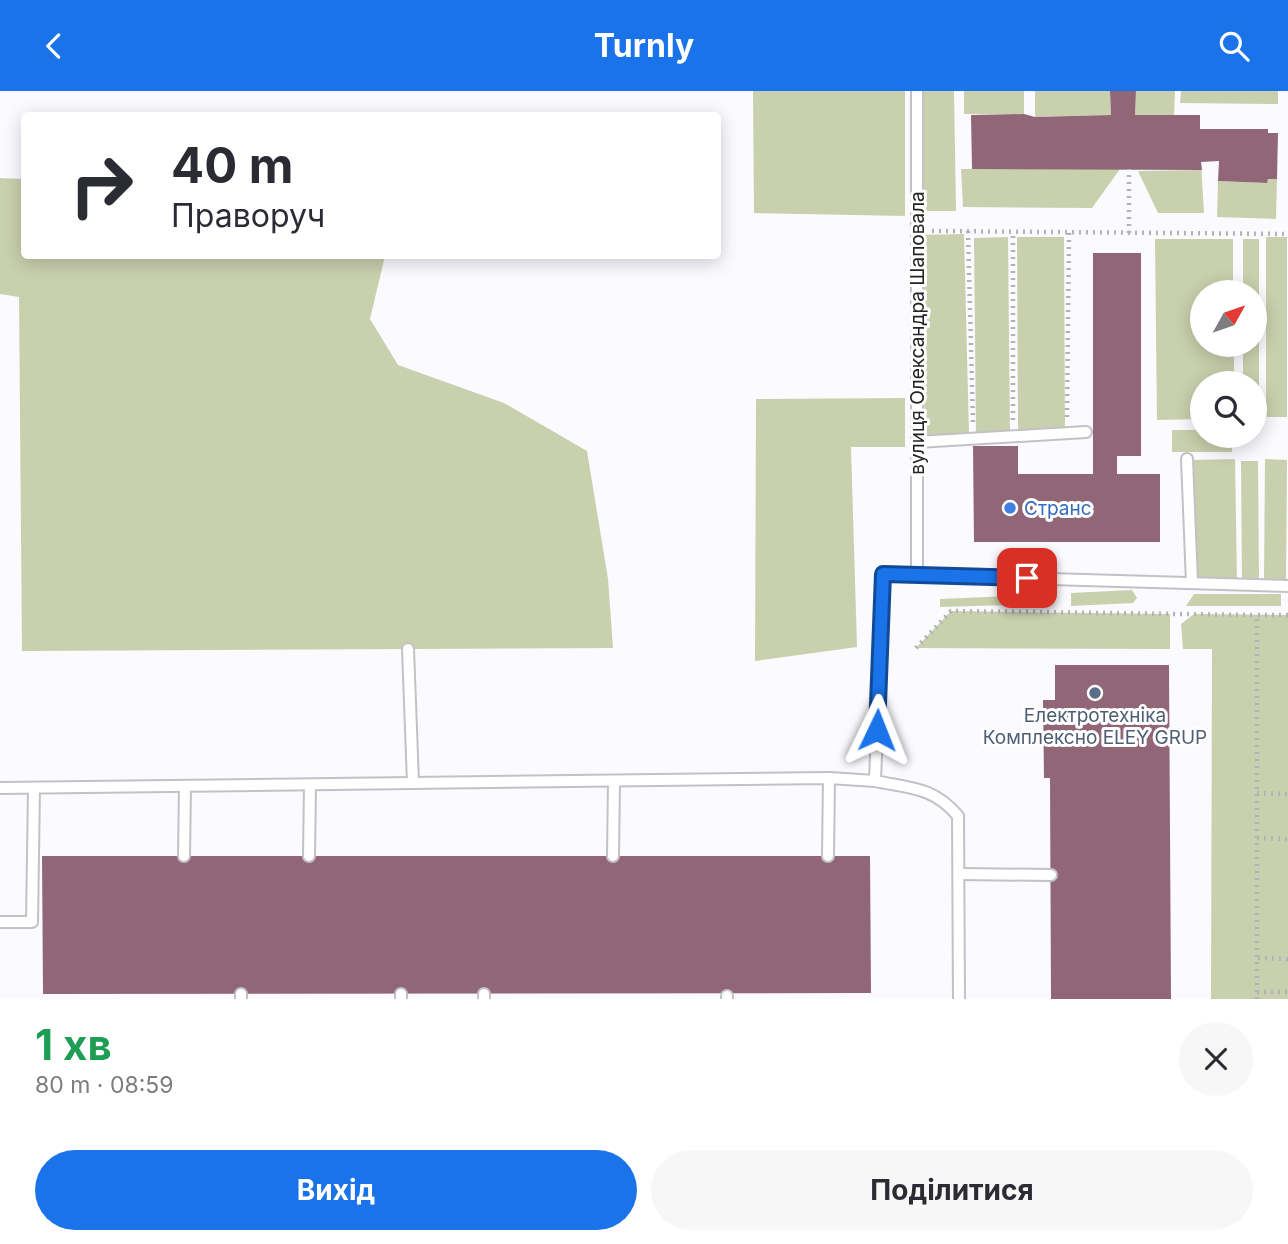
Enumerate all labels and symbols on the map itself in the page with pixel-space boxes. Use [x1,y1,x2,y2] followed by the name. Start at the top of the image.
[906,191,929,475] street label: вулиця Олександра Шаповала
[1190,280,1267,357] north arrow
[1024,497,1092,520] place label: Странс
[1002,500,1018,516] marker: Странс
[997,548,1057,608] pin
[1087,685,1103,701] marker: Електротехніка Комплексно ELEY GRUP
[840,693,914,767] position arrow
[983,704,1207,749] place label: Електротехніка Комплексно ELEY GRUP

